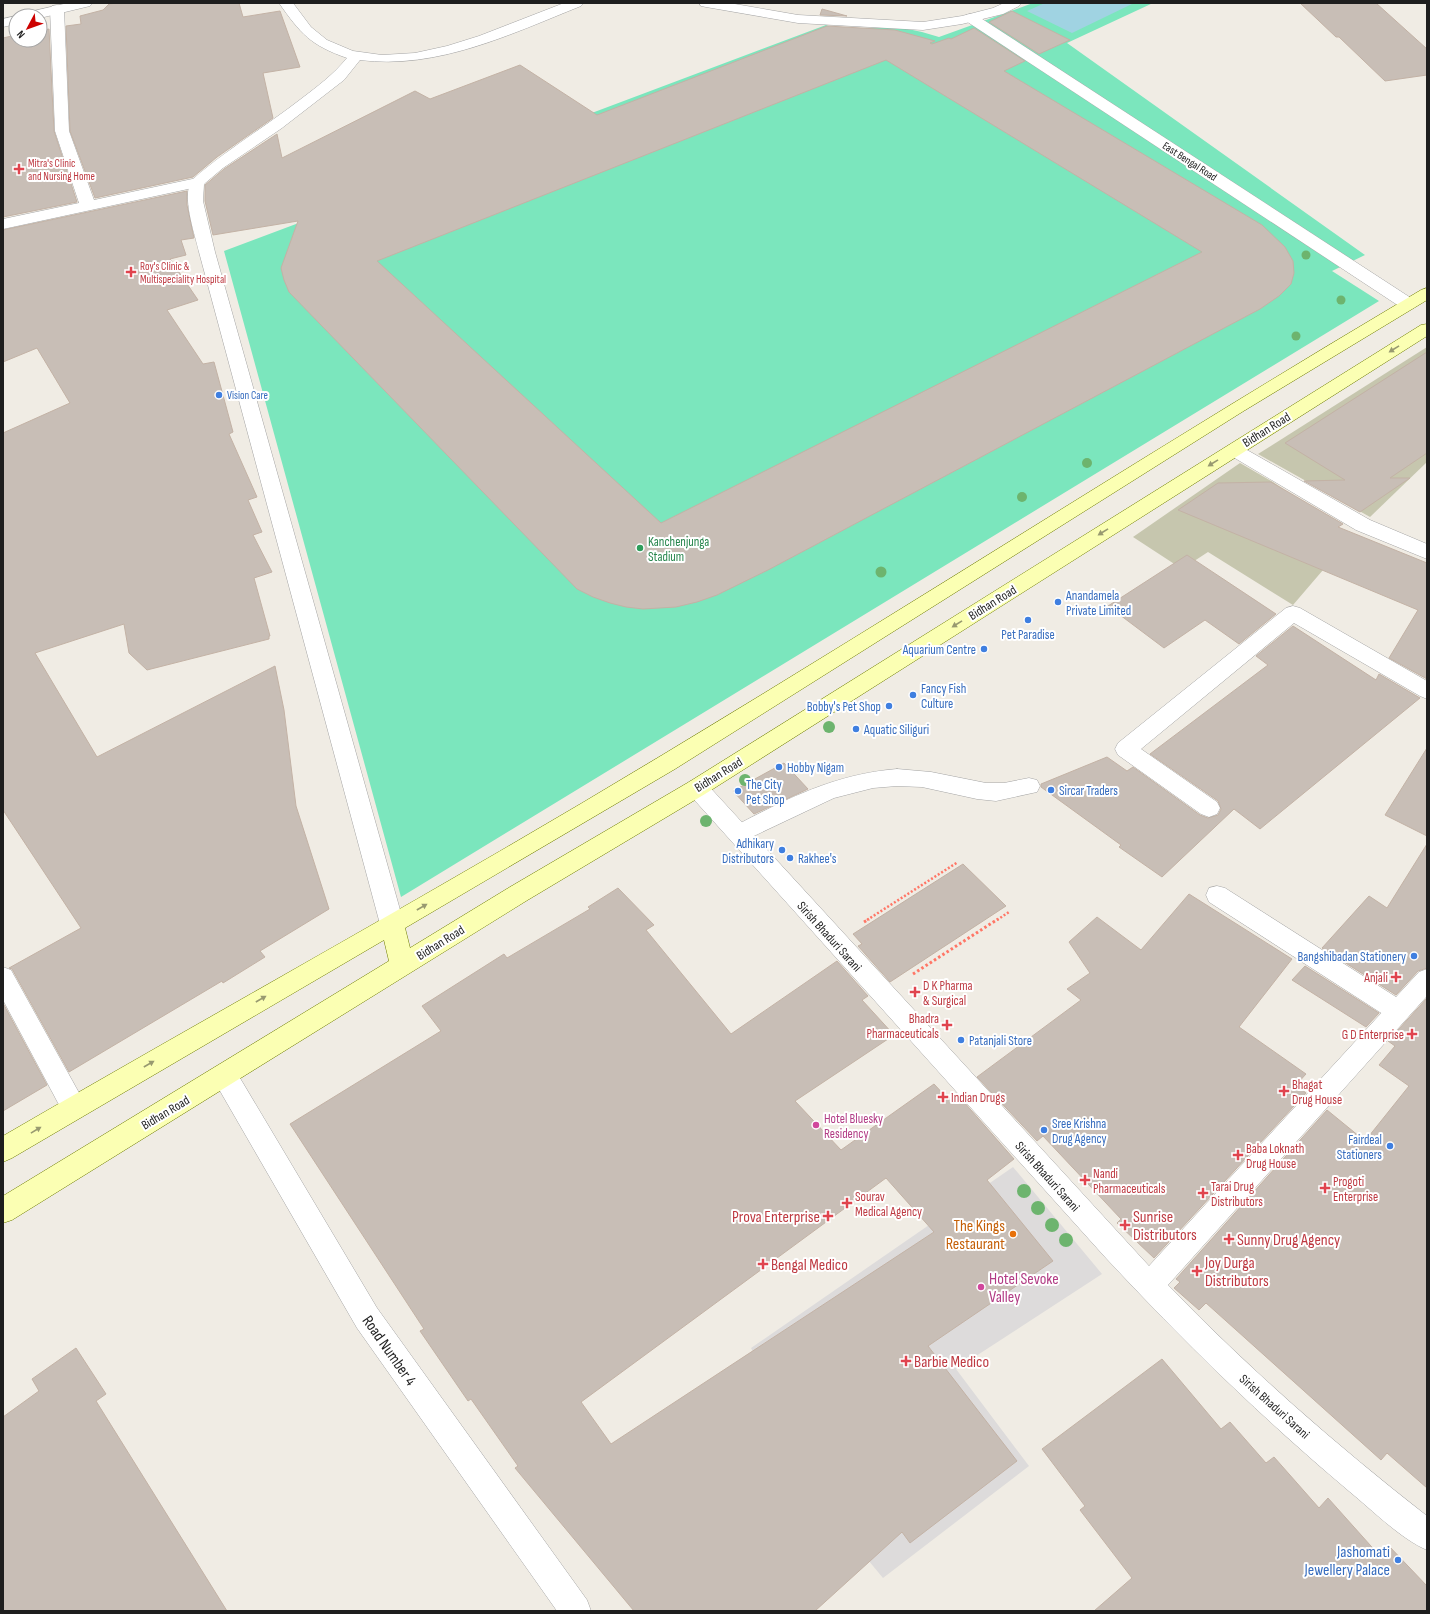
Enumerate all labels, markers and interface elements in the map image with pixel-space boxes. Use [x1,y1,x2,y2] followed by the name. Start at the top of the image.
[8,8,48,48] north arrow
[14,28,28,41] text: N
[1160,139,1220,184] street label: East Bengal Road
[28,157,95,183] place label: Mitra's Clinic and Nursing Home
[13,163,25,175] marker: Mitra's Clinic and Nursing Home
[140,260,226,286] place label: Roy's Clinic & Multispeciality Hospital
[125,266,137,278] marker: Roy's Clinic & Multispeciality Hospital
[1388,346,1400,353] one-way arrow
[227,389,268,402] place label: Vision Care
[214,390,224,400] marker: Vision Care
[1240,409,1293,451] street label: Bidhan Road
[1208,459,1218,467] one-way arrow
[1097,529,1109,536] one-way arrow
[648,534,709,565] place label: Kanchenjunga Stadium
[635,543,645,553] marker: Kanchenjunga Stadium
[966,582,1019,624] street label: Bidhan Road
[1065,588,1131,619] place label: Anandamela Private Limited
[1053,597,1063,607] marker: Anandamela Private Limited
[1023,615,1033,625] marker: Pet Paradise
[952,620,962,628] one-way arrow
[1001,627,1055,643] place label: Pet Paradise
[902,642,976,658] place label: Aquarium Centre
[979,644,989,654] marker: Aquarium Centre
[921,681,966,712] place label: Fancy Fish Culture
[908,690,918,700] marker: Fancy Fish Culture
[807,699,881,715] place label: Bobby's Pet Shop
[884,701,894,711] marker: Bobby's Pet Shop
[863,722,929,738] place label: Aquatic Siliguri
[851,724,861,734] marker: Aquatic Siliguri
[692,754,745,796] street label: Bidhan Road
[787,760,844,776] place label: Hobby Nigam
[774,762,784,772] marker: Hobby Nigam
[746,777,785,808] place label: The City Pet Shop
[1059,783,1118,799] place label: Sircar Traders
[1046,785,1056,795] marker: Sircar Traders
[733,786,743,796] marker: The City Pet Shop
[722,836,774,867] place label: Adhikary Distributors
[777,845,787,855] marker: Adhikary Distributors
[798,851,837,867] place label: Rakhee's
[785,853,795,863] marker: Rakhee's
[794,898,865,975] street label: Sirish Bhaduri Sarani
[417,903,428,910] one-way arrow
[414,922,467,964] street label: Bidhan Road
[1297,949,1406,965] place label: Bangshibadan Stationery
[1409,951,1419,961] marker: Bangshibadan Stationery
[1363,970,1388,986] place label: Anjali
[1391,972,1401,982] marker: Anjali
[923,978,973,1009] place label: D K Pharma & Surgical
[910,987,920,997] marker: D K Pharma & Surgical
[255,996,267,1003] one-way arrow
[867,1011,939,1042] place label: Bhadra Pharmaceuticals
[942,1020,952,1030] marker: Bhadra Pharmaceuticals
[1342,1027,1404,1043] place label: G D Enterprise
[1407,1029,1417,1039] marker: G D Enterprise
[969,1033,1032,1049] place label: Patanjali Store
[956,1035,966,1045] marker: Patanjali Store
[143,1061,155,1068] one-way arrow
[1292,1077,1342,1108] place label: Bhagat Drug House
[1279,1086,1289,1096] marker: Bhagat Drug House
[951,1090,1005,1106] place label: Indian Drugs
[138,1092,193,1133] street label: Bidhan Road
[938,1092,948,1102] marker: Indian Drugs
[824,1111,883,1142] place label: Hotel Bluesky Residency
[1052,1116,1107,1147] place label: Sree Krishna Drug Agency
[811,1120,821,1130] marker: Hotel Bluesky Residency
[1039,1125,1049,1135] marker: Sree Krishna Drug Agency
[31,1126,41,1134] one-way arrow
[1337,1132,1382,1163] place label: Fairdeal Stationers
[1012,1138,1083,1215] street label: Sirish Bhaduri Sarani
[1246,1141,1304,1172] place label: Baba Loknath Drug House
[1385,1141,1395,1151] marker: Fairdeal Stationers
[1233,1150,1243,1160] marker: Baba Loknath Drug House
[1093,1166,1166,1197] place label: Nandi Pharmaceuticals
[1333,1174,1378,1205] place label: Progoti Enterprise
[1080,1175,1090,1185] marker: Nandi Pharmaceuticals
[1211,1179,1263,1210] place label: Tarai Drug Distributors
[1320,1183,1330,1193] marker: Progoti Enterprise
[1198,1188,1208,1198] marker: Tarai Drug Distributors
[855,1189,922,1220] place label: Sourav Medical Agency
[842,1198,852,1208] marker: Sourav Medical Agency
[732,1208,820,1227] place label: Prova Enterprise
[1133,1208,1197,1245] place label: Sunrise Distributors
[823,1211,833,1221] marker: Prova Enterprise
[946,1217,1005,1254] place label: The Kings Restaurant
[1120,1220,1130,1230] marker: Sunrise Distributors
[1008,1229,1018,1239] marker: The Kings Restaurant
[1237,1231,1340,1250] place label: Sunny Drug Agency
[1224,1234,1234,1244] marker: Sunny Drug Agency
[1204,1254,1269,1291] place label: Joy Durga Distributors
[771,1256,848,1275] place label: Bengal Medico
[758,1259,768,1269] marker: Bengal Medico
[1192,1266,1202,1276] marker: Joy Durga Distributors
[989,1270,1059,1307] place label: Hotel Sevoke Valley
[976,1282,986,1292] marker: Hotel Sevoke Valley
[358,1312,420,1390] street label: Road Number 4
[914,1353,989,1372] place label: Barbie Medico
[901,1356,911,1366] marker: Barbie Medico
[1236,1371,1313,1442] street label: Sirish Bhaduri Sarani
[1304,1543,1390,1580] place label: Jashomati Jewellery Palace
[1393,1555,1403,1565] marker: Jashomati Jewellery Palace

